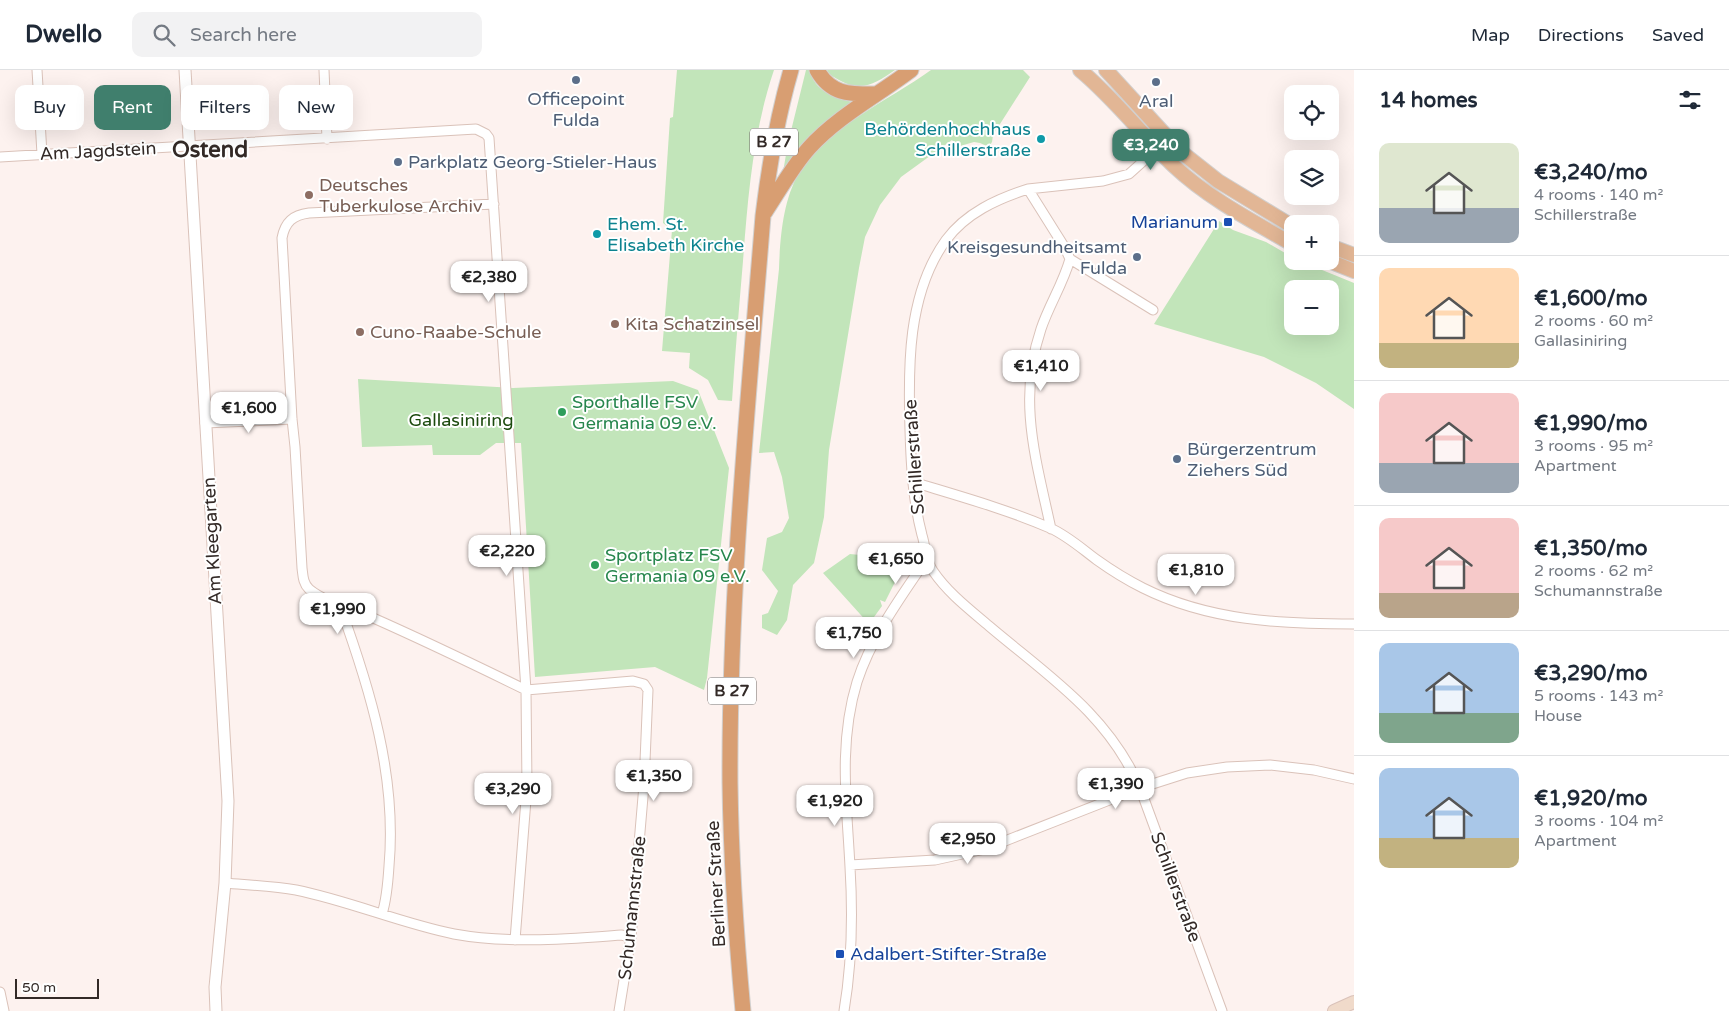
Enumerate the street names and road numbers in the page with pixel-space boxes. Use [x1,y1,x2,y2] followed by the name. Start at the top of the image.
[750,128,798,156] road number: B 27
[39,137,157,165] street label: Am Jagdstein
[899,398,929,516] street label: Schillerstraße
[198,477,226,605] street label: Am Kleegarten
[708,678,756,704] road number: B 27
[702,820,730,948] street label: Berliner Straße
[1146,829,1206,945] street label: Schillerstraße
[613,835,651,981] street label: Schumannstraße

